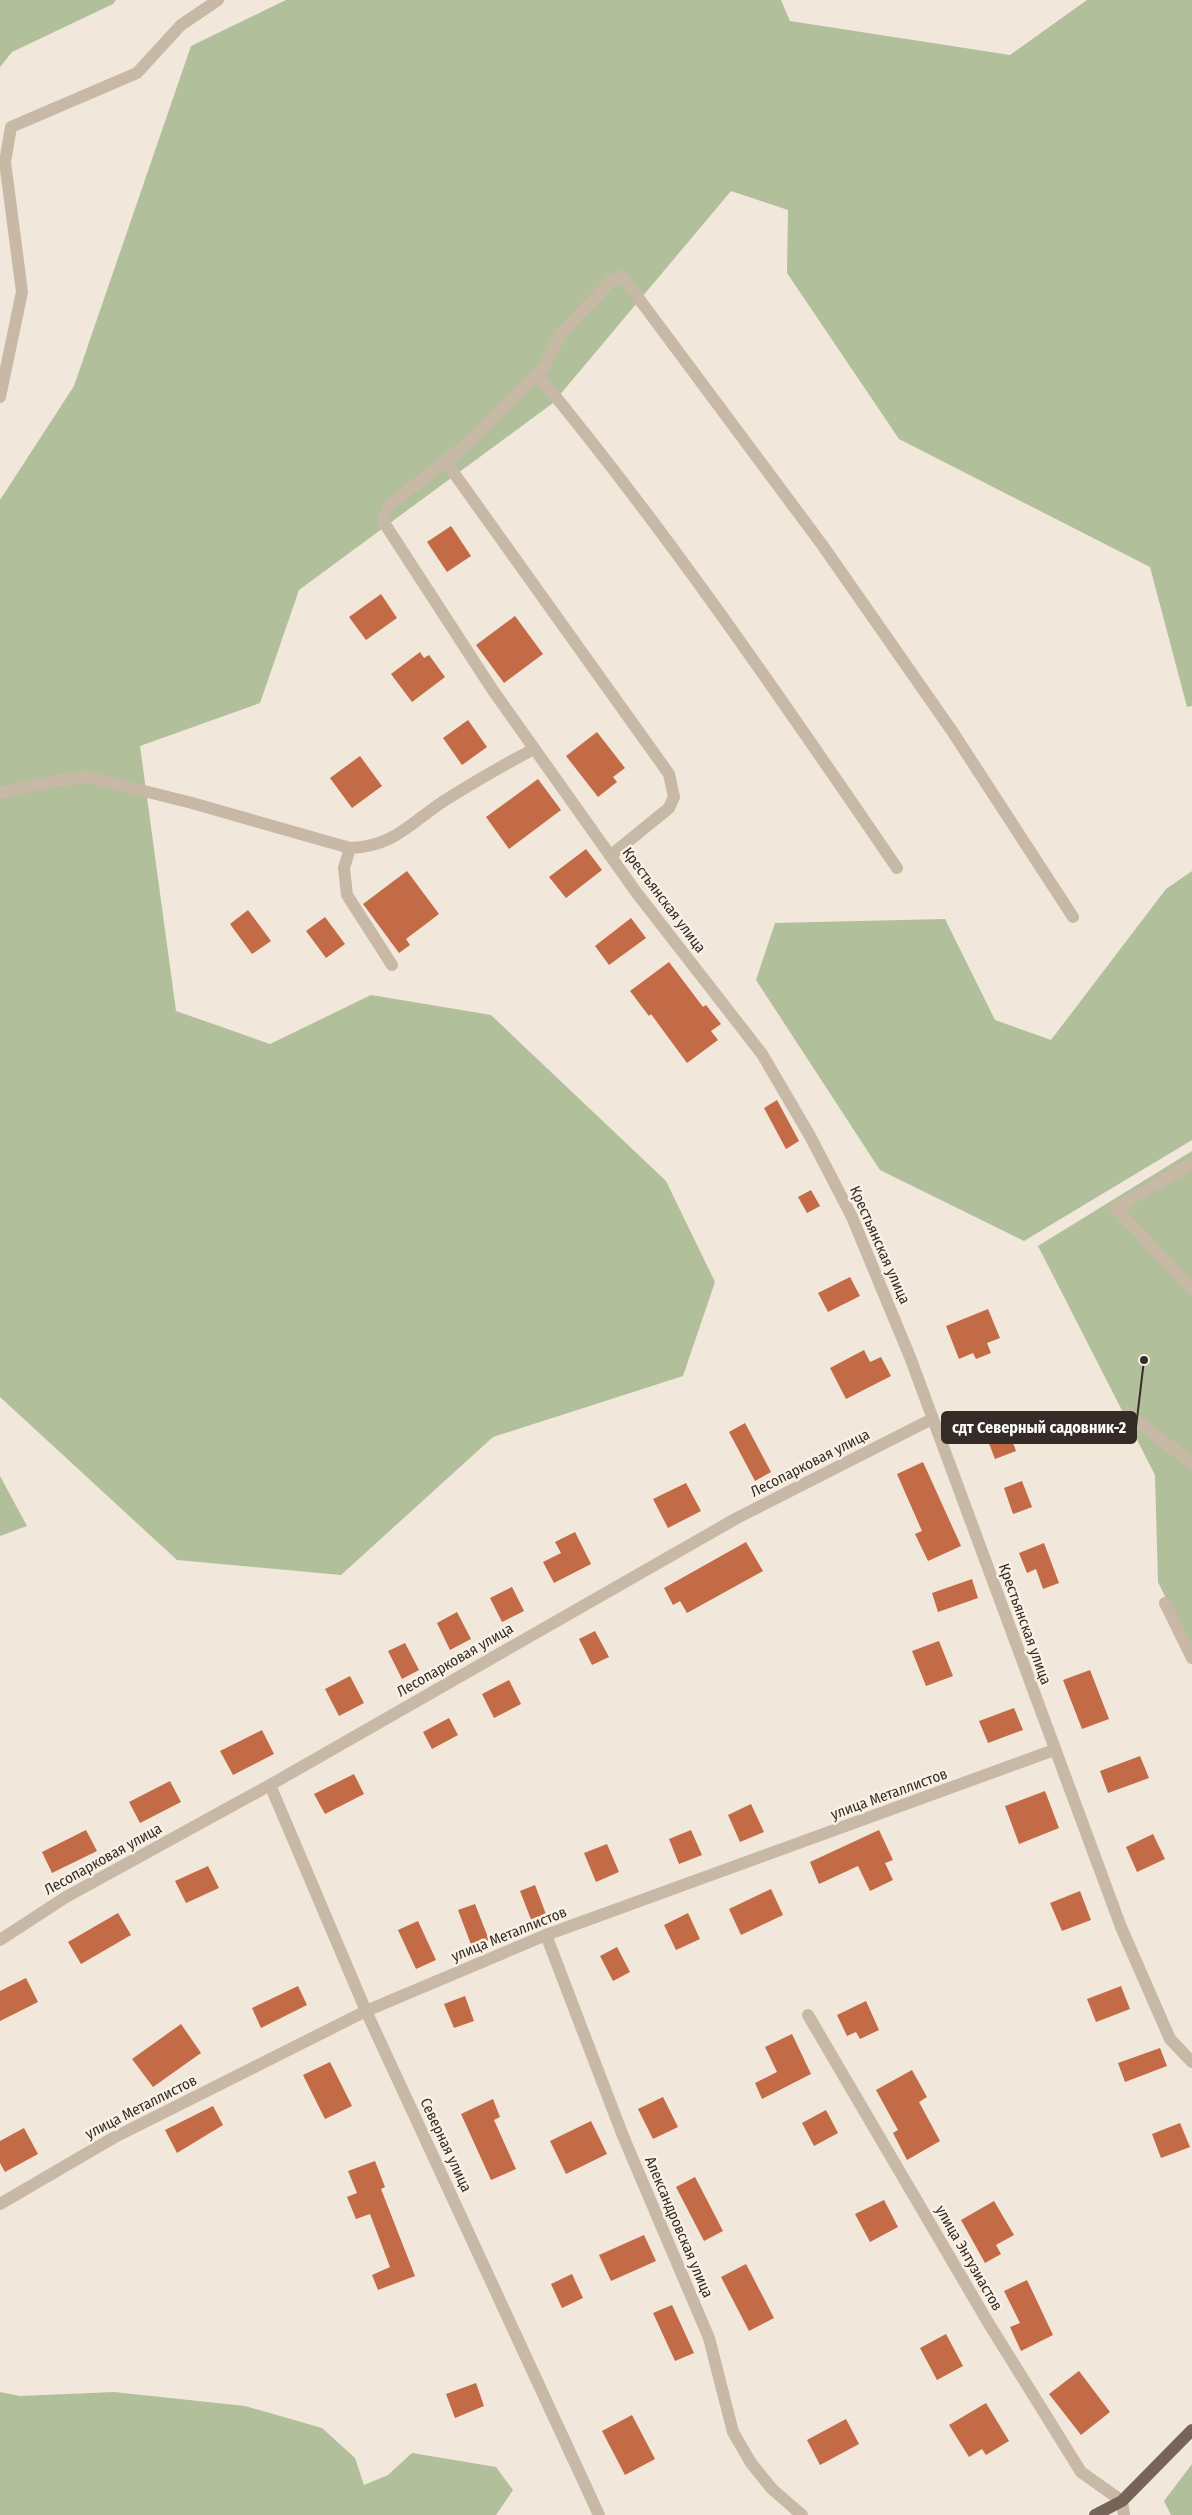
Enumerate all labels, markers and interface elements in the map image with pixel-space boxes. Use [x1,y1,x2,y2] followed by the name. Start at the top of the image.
[618,844,710,956] street label: Крестьянская улица
[846,1183,914,1307] street label: Крестьянская улица
[942,1412,1136,1443] callout: сдт Северный садовник-2
[952,1418,1127,1437] text: сдт Северный садовник-2
[747,1425,873,1501] street label: Лесопарковая улица
[995,1561,1055,1687] street label: Крестьянская улица
[394,1619,516,1701] street label: Лесопарковая улица
[828,1765,950,1823] street label: улица Металлистов
[41,1819,165,1899] street label: Лесопарковая улица
[449,1903,569,1965] street label: улица Металлистов
[82,2071,200,2143] street label: улица Металлистов
[416,2095,476,2195] street label: Северная улица
[641,2154,717,2300] street label: Александровская улица
[932,2202,1006,2314] street label: улица Энтузиастов

